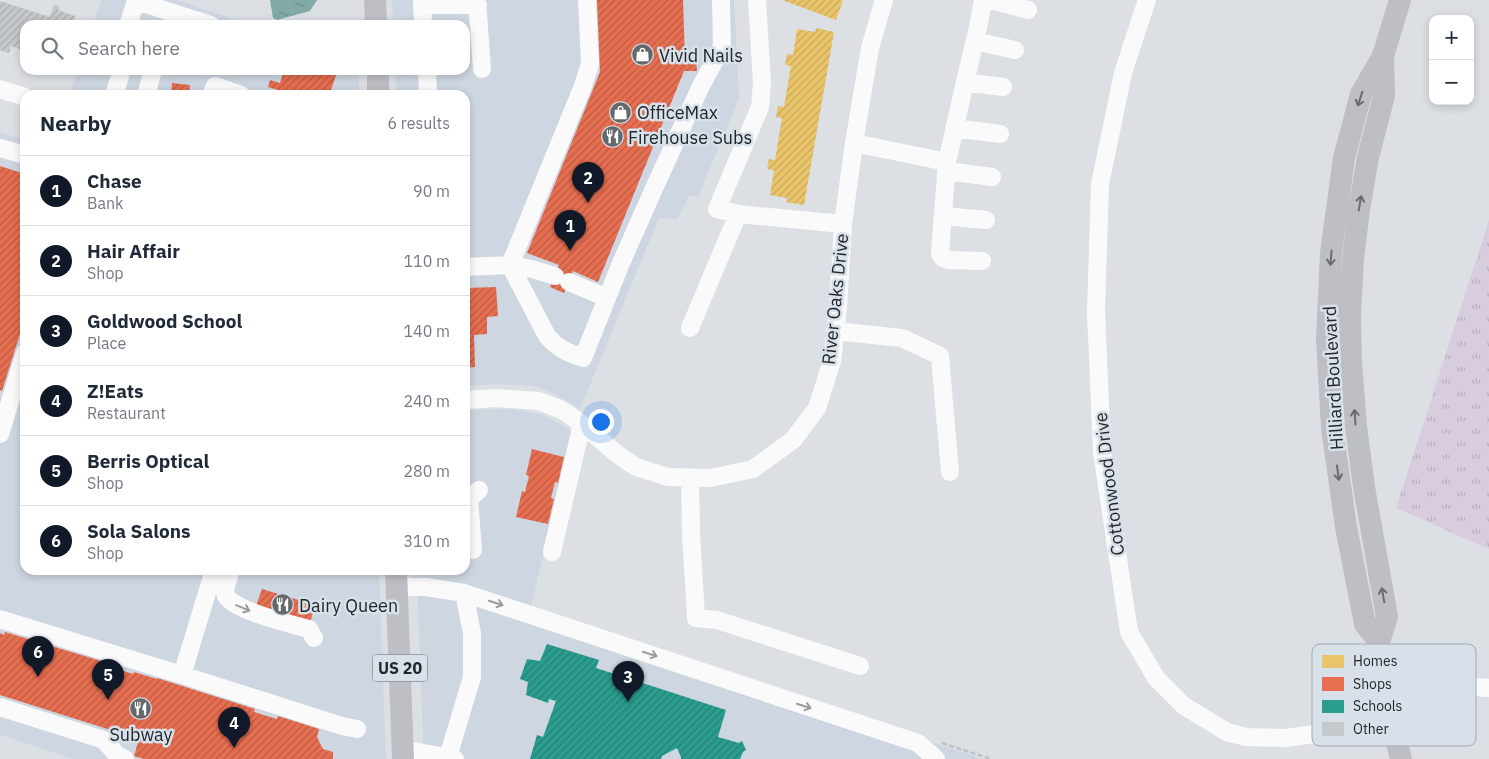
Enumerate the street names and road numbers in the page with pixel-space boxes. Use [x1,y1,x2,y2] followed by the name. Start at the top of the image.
[817,232,853,366] street label: River Oaks Drive
[1318,305,1348,451] street label: Hilliard Boulevard
[1089,411,1129,557] street label: Cottonwood Drive
[372,654,428,681] road number: US 20

